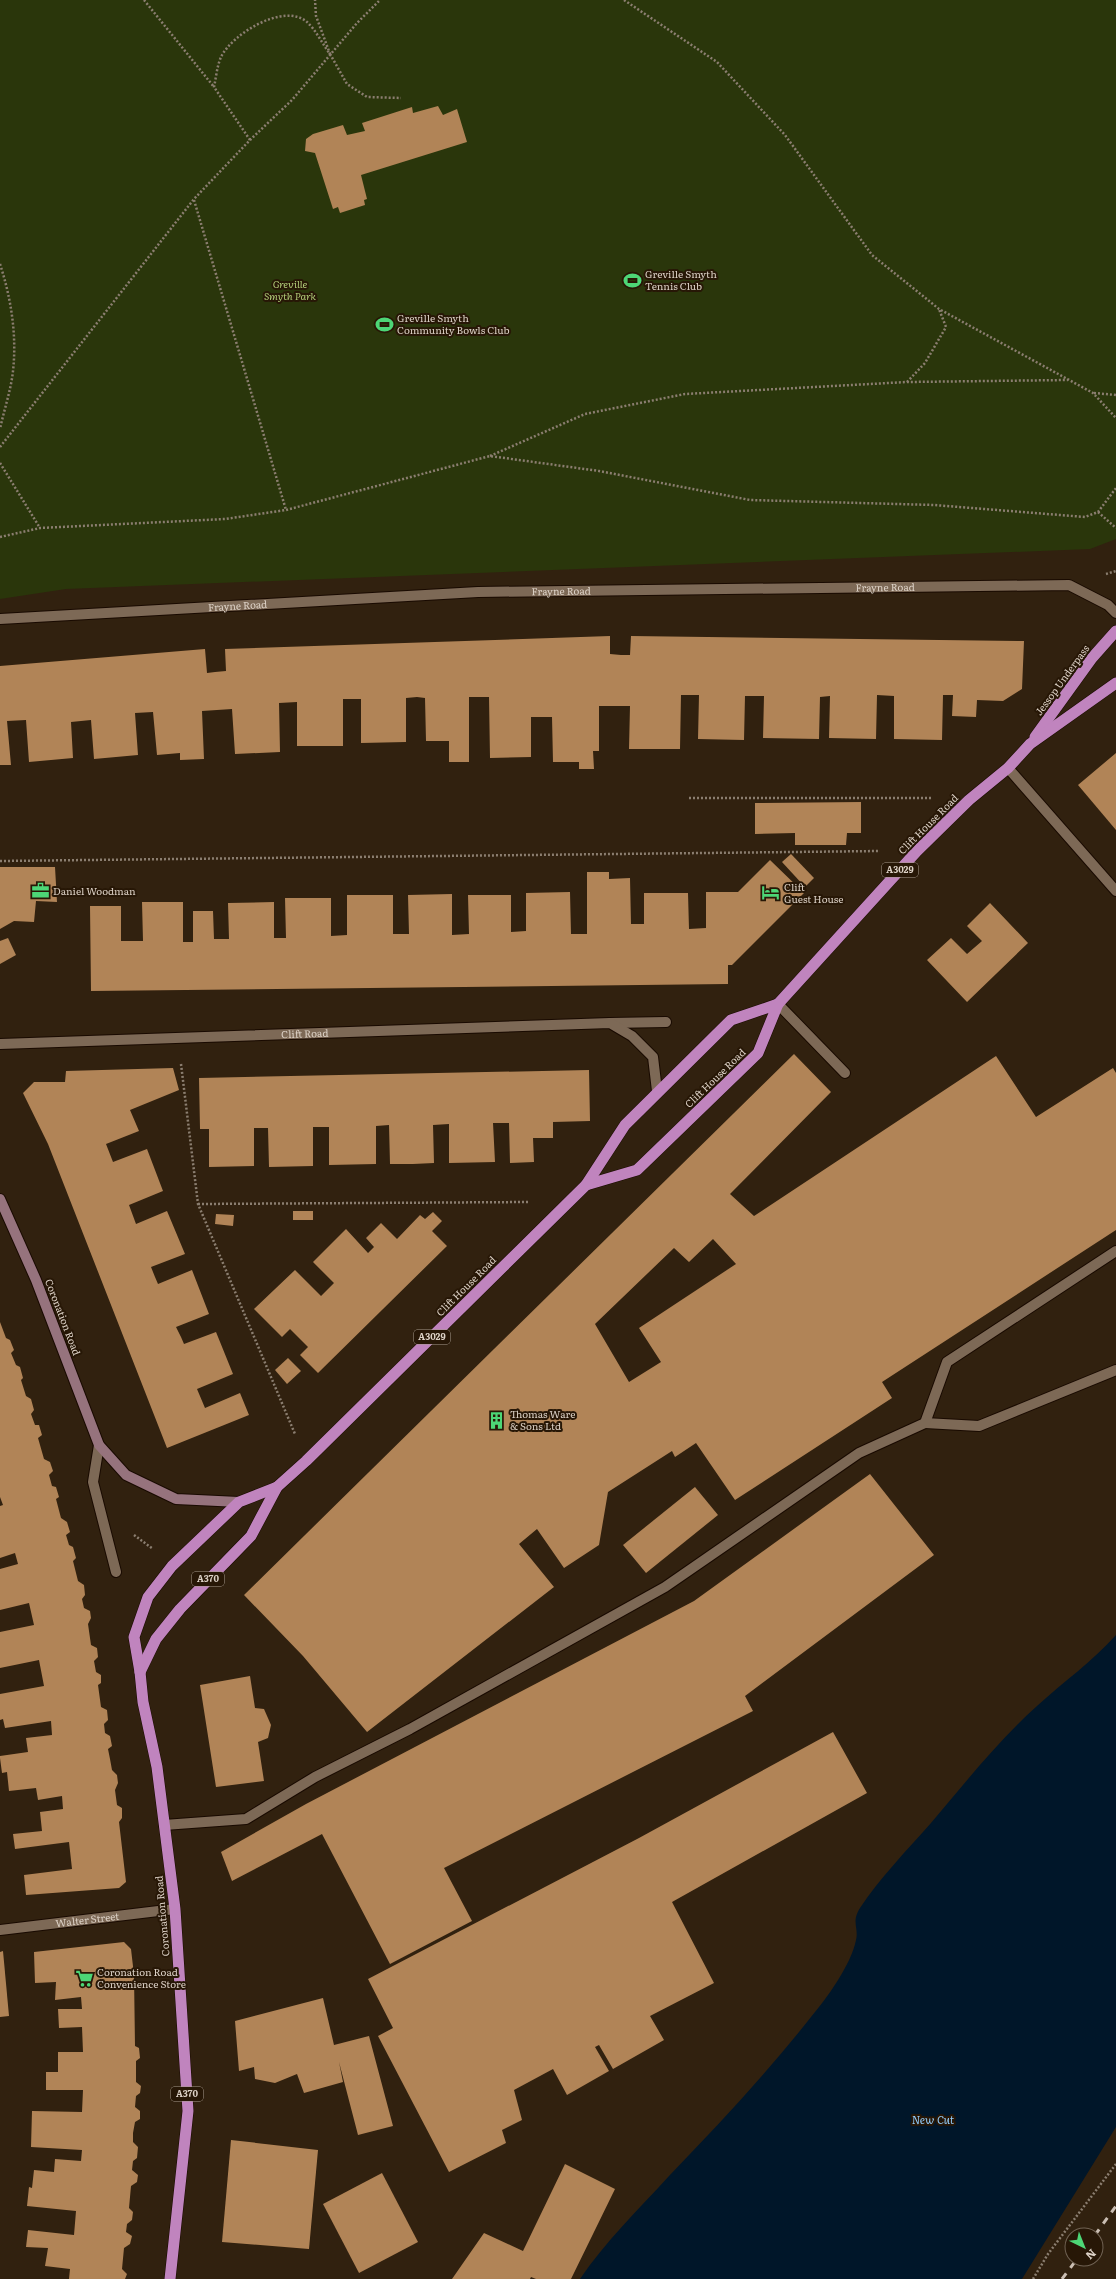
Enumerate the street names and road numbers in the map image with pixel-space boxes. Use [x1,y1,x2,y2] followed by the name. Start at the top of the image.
[855,579,915,595] street label: Frayne Road
[531,583,591,598] street label: Frayne Road
[208,596,268,614] street label: Frayne Road
[1031,641,1093,718] street label: Jessop Underpass
[894,790,961,857] street label: Clift House Road
[882,863,918,877] road number: A3029
[281,1025,329,1041] street label: Clift Road
[681,1045,748,1111] street label: Clift House Road
[432,1252,499,1319] street label: Clift House Road
[42,1276,85,1357] street label: Coronation Road
[414,1330,450,1344] road number: A3029
[192,1572,224,1586] road number: A370
[151,1875,172,1957] street label: Coronation Road
[55,1908,120,1930] street label: Walter Street
[171,2087,203,2101] road number: A370

